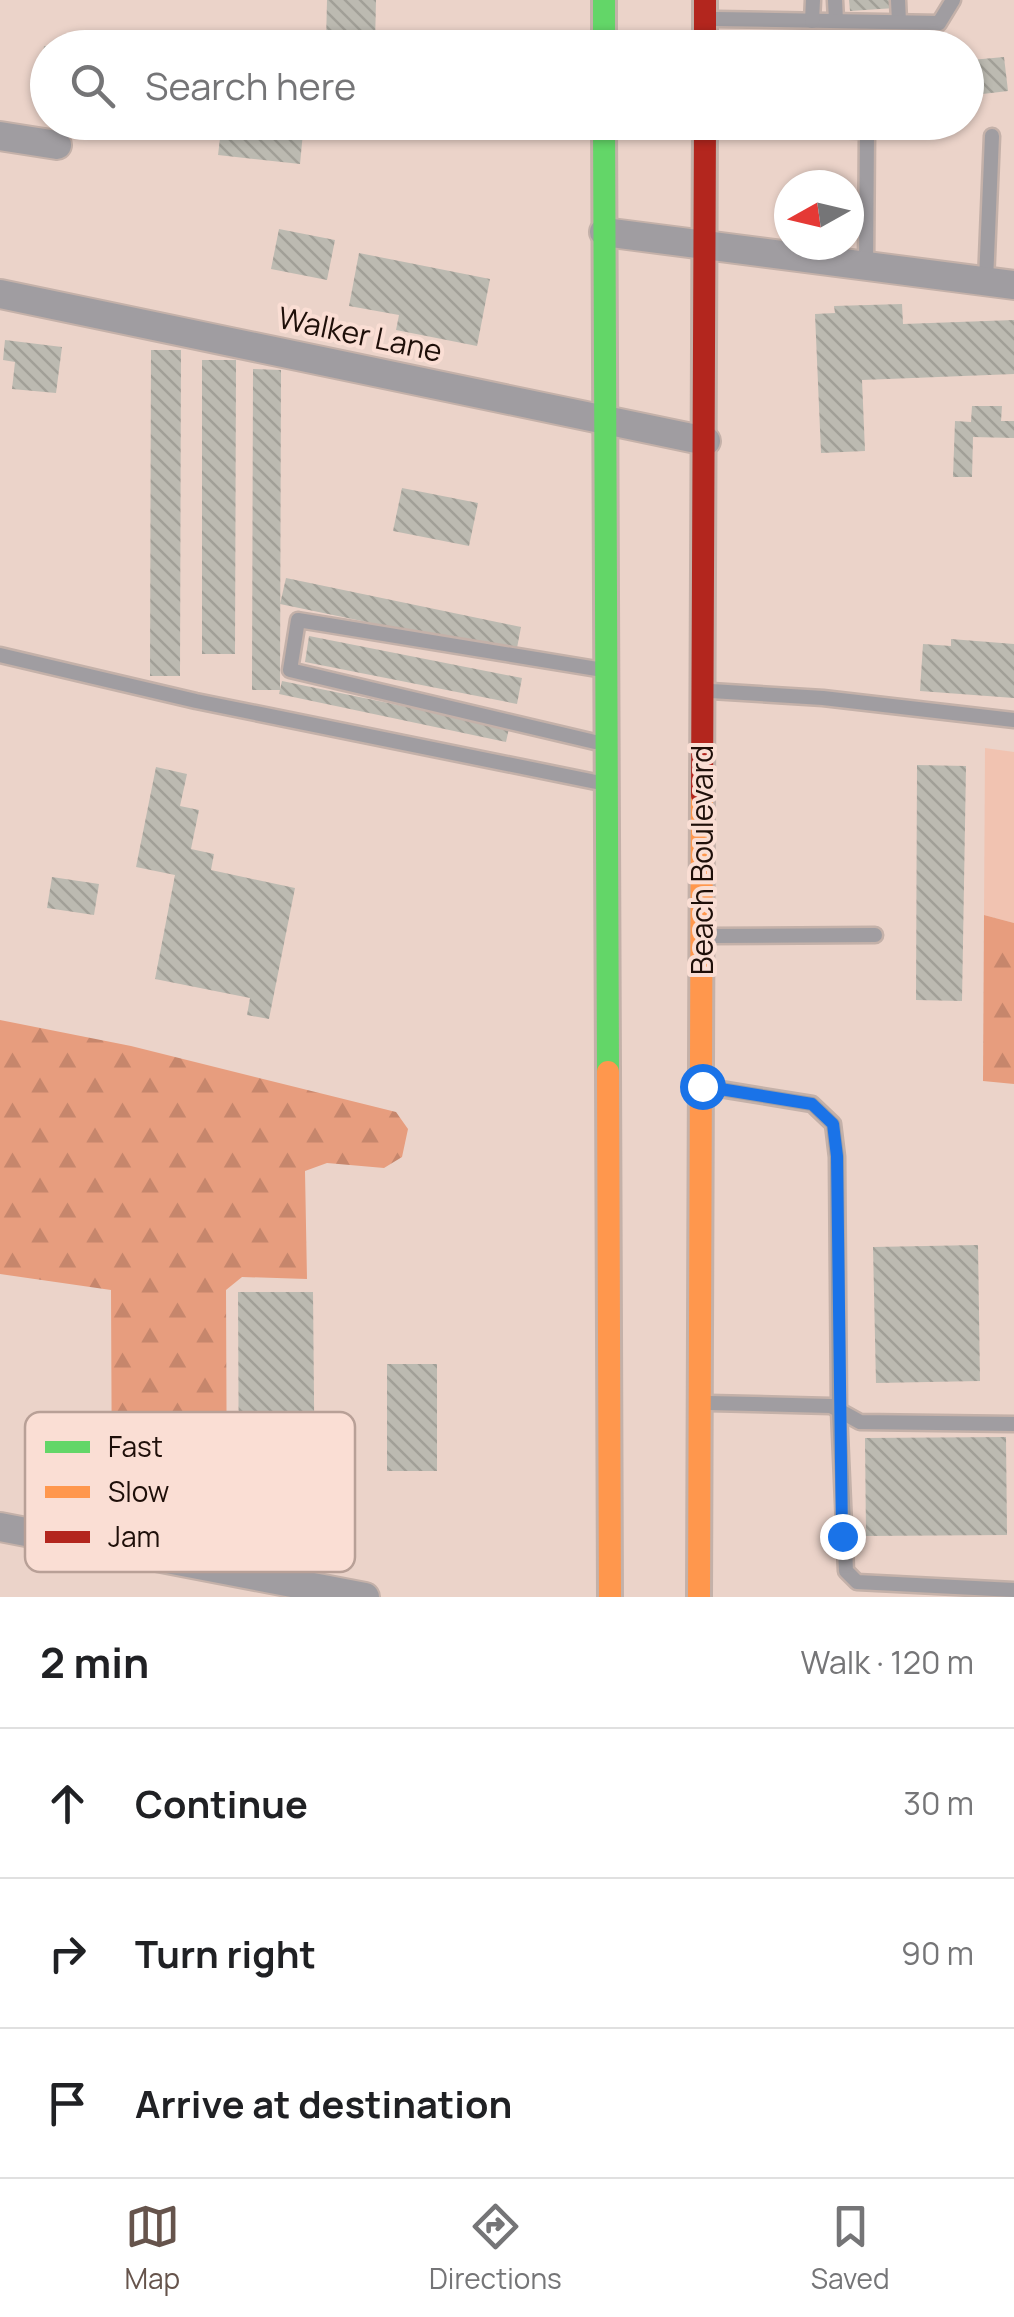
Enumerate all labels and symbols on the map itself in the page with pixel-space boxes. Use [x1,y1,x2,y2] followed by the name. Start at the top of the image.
[774,170,864,260] north arrow
[275,296,446,371] street label: Walker Lane
[681,745,722,975] street label: Beach Boulevard
[680,1064,726,1110] route start
[25,1412,355,1572] legend
[108,1427,163,1465] text: Fast
[108,1472,169,1510] text: Slow
[820,1514,866,1560] route end
[108,1517,160,1555] text: Jam

